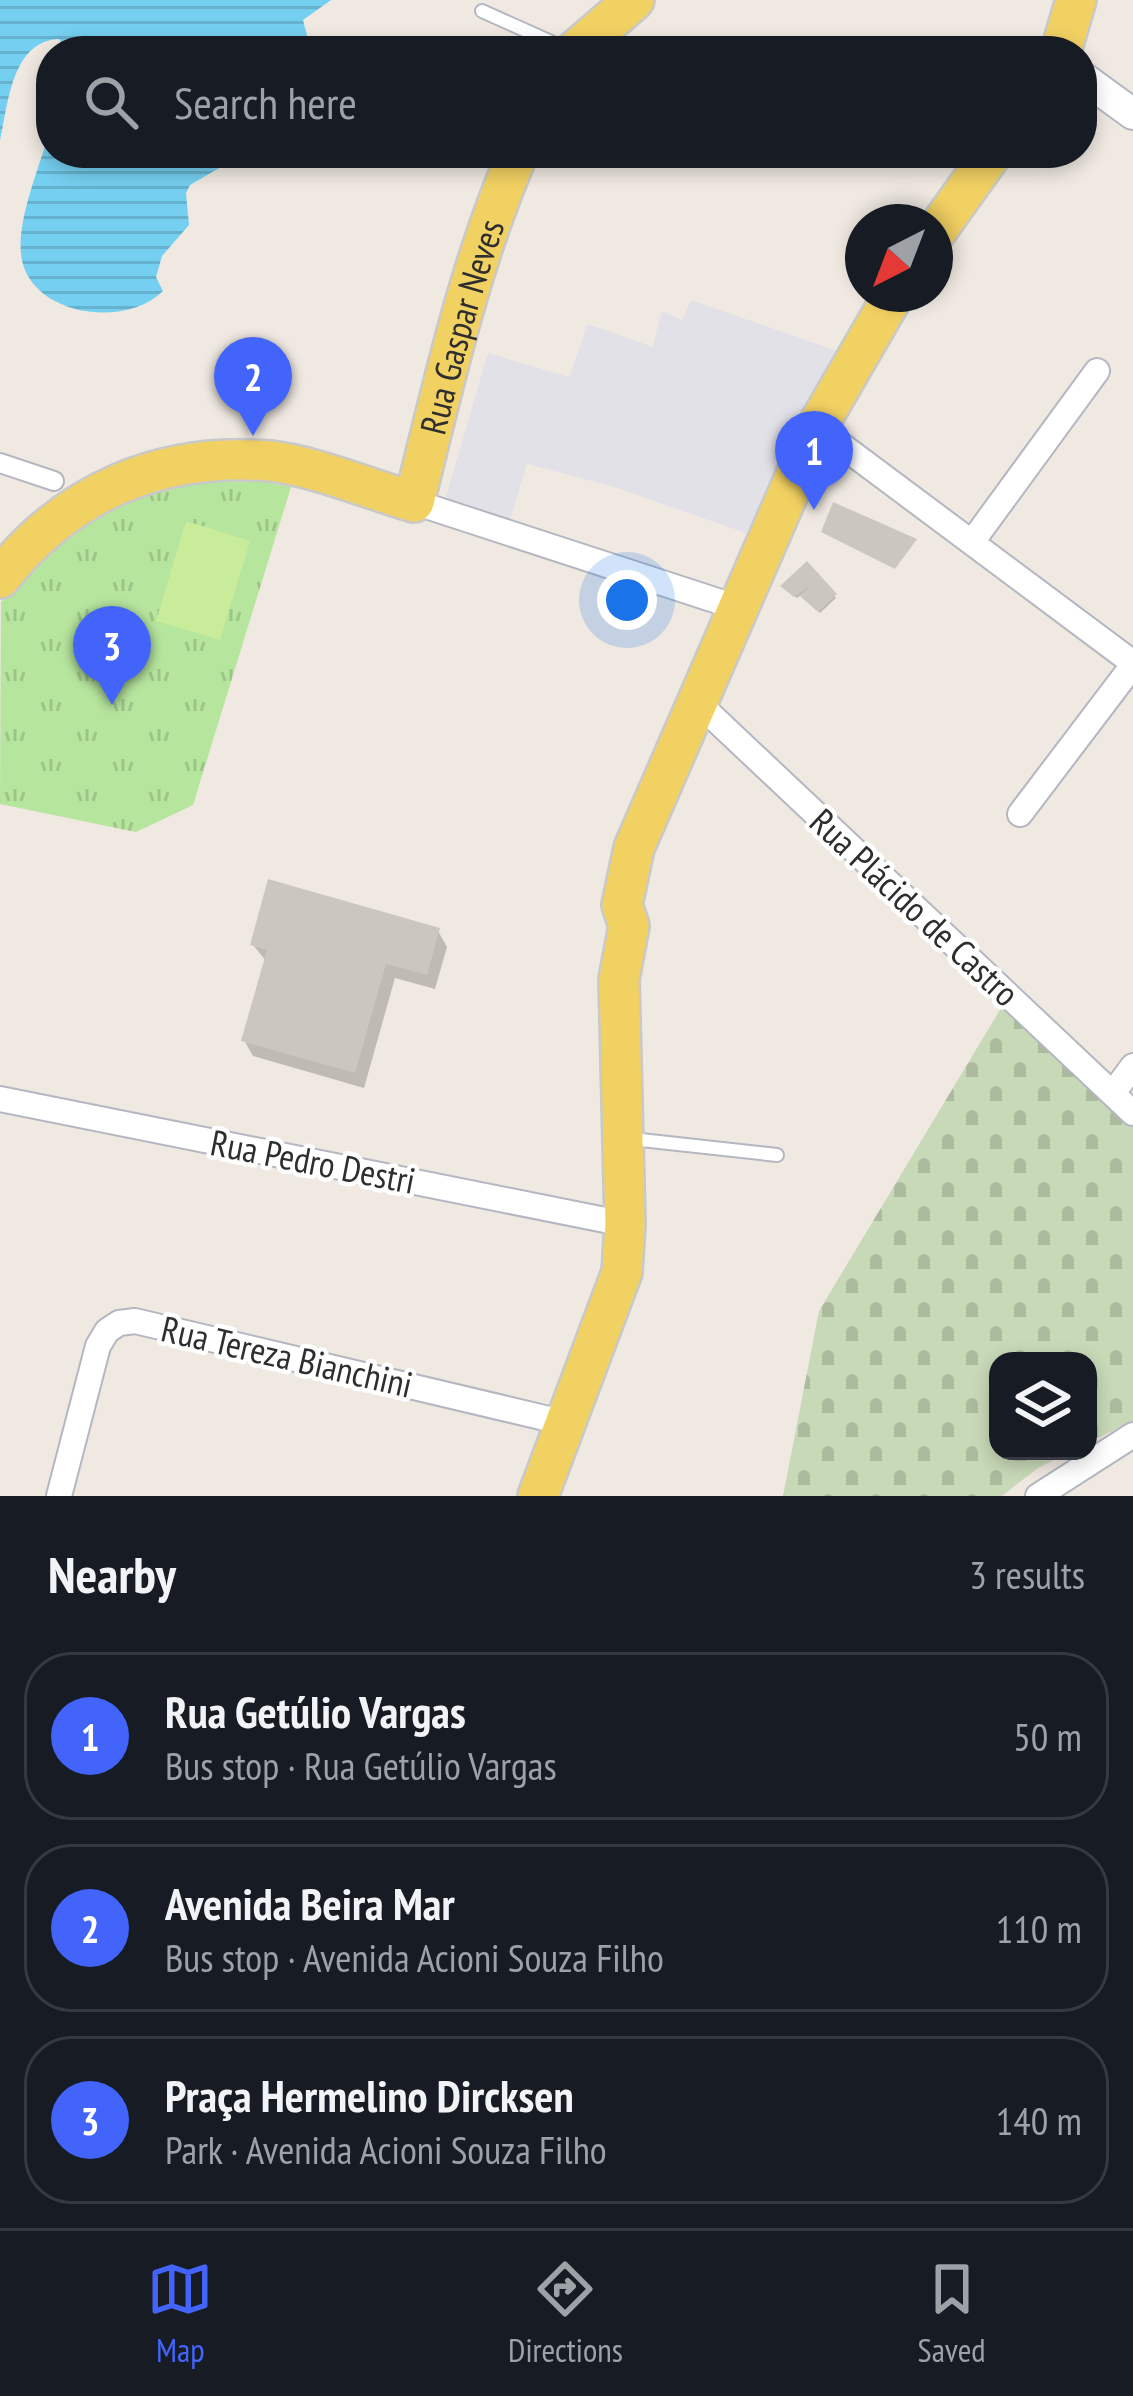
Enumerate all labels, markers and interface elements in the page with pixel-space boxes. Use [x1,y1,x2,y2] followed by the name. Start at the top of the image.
[36,36,1097,168] search box
[78,69,144,135] icon: search
[174,73,357,131] text: Search here
[845,204,953,312] north arrow
[408,213,514,439] street label: Rua Gaspar Neves
[214,337,292,436] pin: 2
[775,411,853,510] pin: 1
[597,570,657,630] your location
[73,606,151,705] pin: 3
[800,798,1030,1016] street label: Rua Plácido de Castro
[207,1118,419,1204] street label: Rua Pedro Destri
[157,1304,417,1408] street label: Rua Tereza Bianchini
[989,1352,1097,1460] map controls
[989,1352,1097,1460] button: layers
[48,1541,176,1607] text: Nearby
[969,1549,1085,1600] text: 3 results
[165,1682,466,1740] text: Rua Getúlio Vargas
[81,1711,99,1762] text: 1
[1013,1711,1082,1762] text: 50 m
[165,1740,557,1791] text: Bus stop · Rua Getúlio Vargas
[165,1874,455,1932] text: Avenida Beira Mar
[81,1903,99,1954] text: 2
[996,1903,1082,1954] text: 110 m
[165,1932,664,1983] text: Bus stop · Avenida Acioni Souza Filho
[165,2066,574,2124] text: Praça Hermelino Dircksen
[81,2095,99,2146] text: 3
[996,2095,1082,2146] text: 140 m
[165,2124,607,2175] text: Park · Avenida Acioni Souza Filho
[147,2256,213,2371] tab: Map
[508,2256,623,2371] tab: Directions
[918,2256,986,2371] tab: Saved

